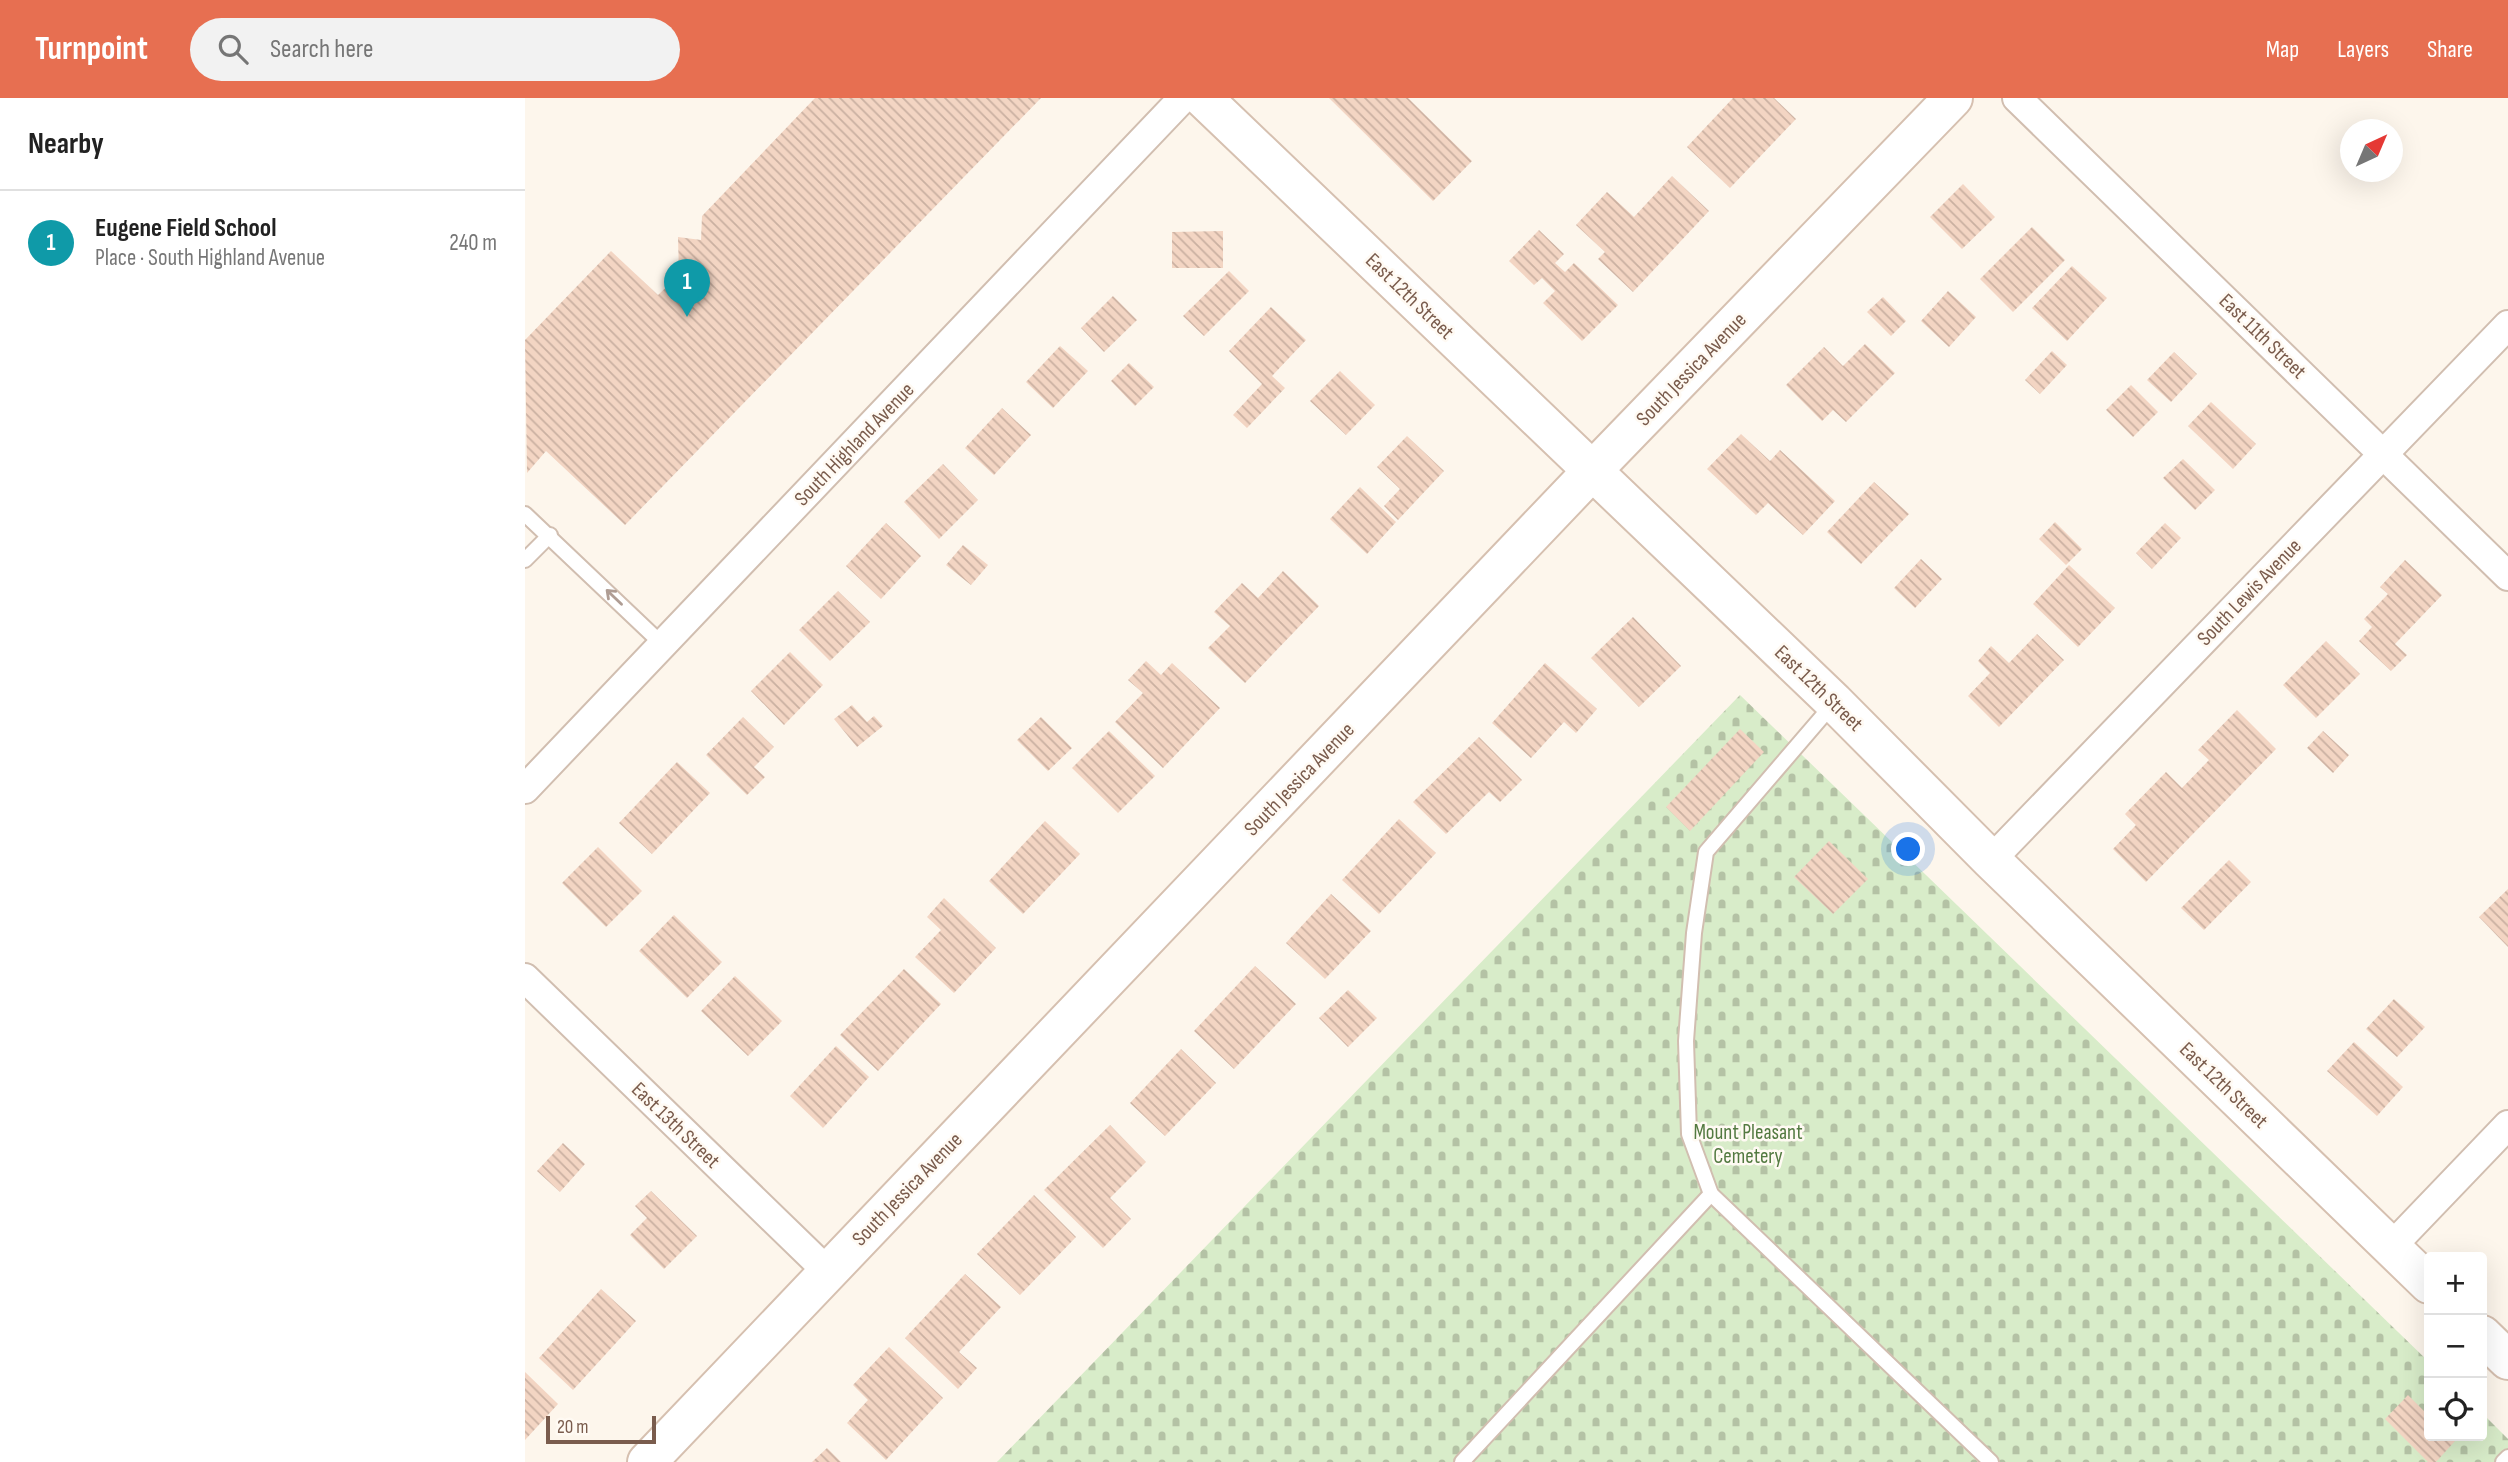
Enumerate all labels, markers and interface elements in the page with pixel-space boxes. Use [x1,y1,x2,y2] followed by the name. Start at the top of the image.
[190,18,680,81] search box
[35,29,148,69] text: Turnpoint
[214,30,252,68] icon: search
[270,34,373,65] text: Search here
[2266,35,2299,64] text: Map
[2337,35,2389,64] text: Layers
[2427,35,2473,64] text: Share
[2340,119,2403,182] north arrow
[28,126,104,162] text: Nearby
[95,213,276,244] text: Eugene Field School
[46,229,56,257] text: 1
[449,229,497,257] text: 240 m
[95,244,325,272] text: Place · South Highland Avenue
[1360,248,1459,345] street label: East 12th Street
[664,259,710,317] pin: 1
[2214,289,2311,384] street label: East 11th Street
[1631,308,1752,431] street label: South Jessica Avenue
[789,378,919,511] street label: South Highland Avenue
[2192,534,2307,651] street label: South Lewis Avenue
[606,589,623,606] one-way arrow
[1769,640,1868,737] street label: East 12th Street
[1239,718,1360,841] street label: South Jessica Avenue
[1891,832,1925,866] your location
[2174,1037,2273,1134] street label: East 12th Street
[626,1077,725,1174] street label: East 13th Street
[1693,1120,1803,1169] park label: Mount Pleasant Cemetery
[847,1128,968,1251] street label: South Jessica Avenue
[2424,1252,2487,1441] map controls
[2424,1252,2487,1315] button: +
[2424,1315,2487,1378] button: −
[2424,1378,2487,1441] button: locate
[546,1413,656,1445] scale bar
[557,1416,589,1439] text: 20 m

